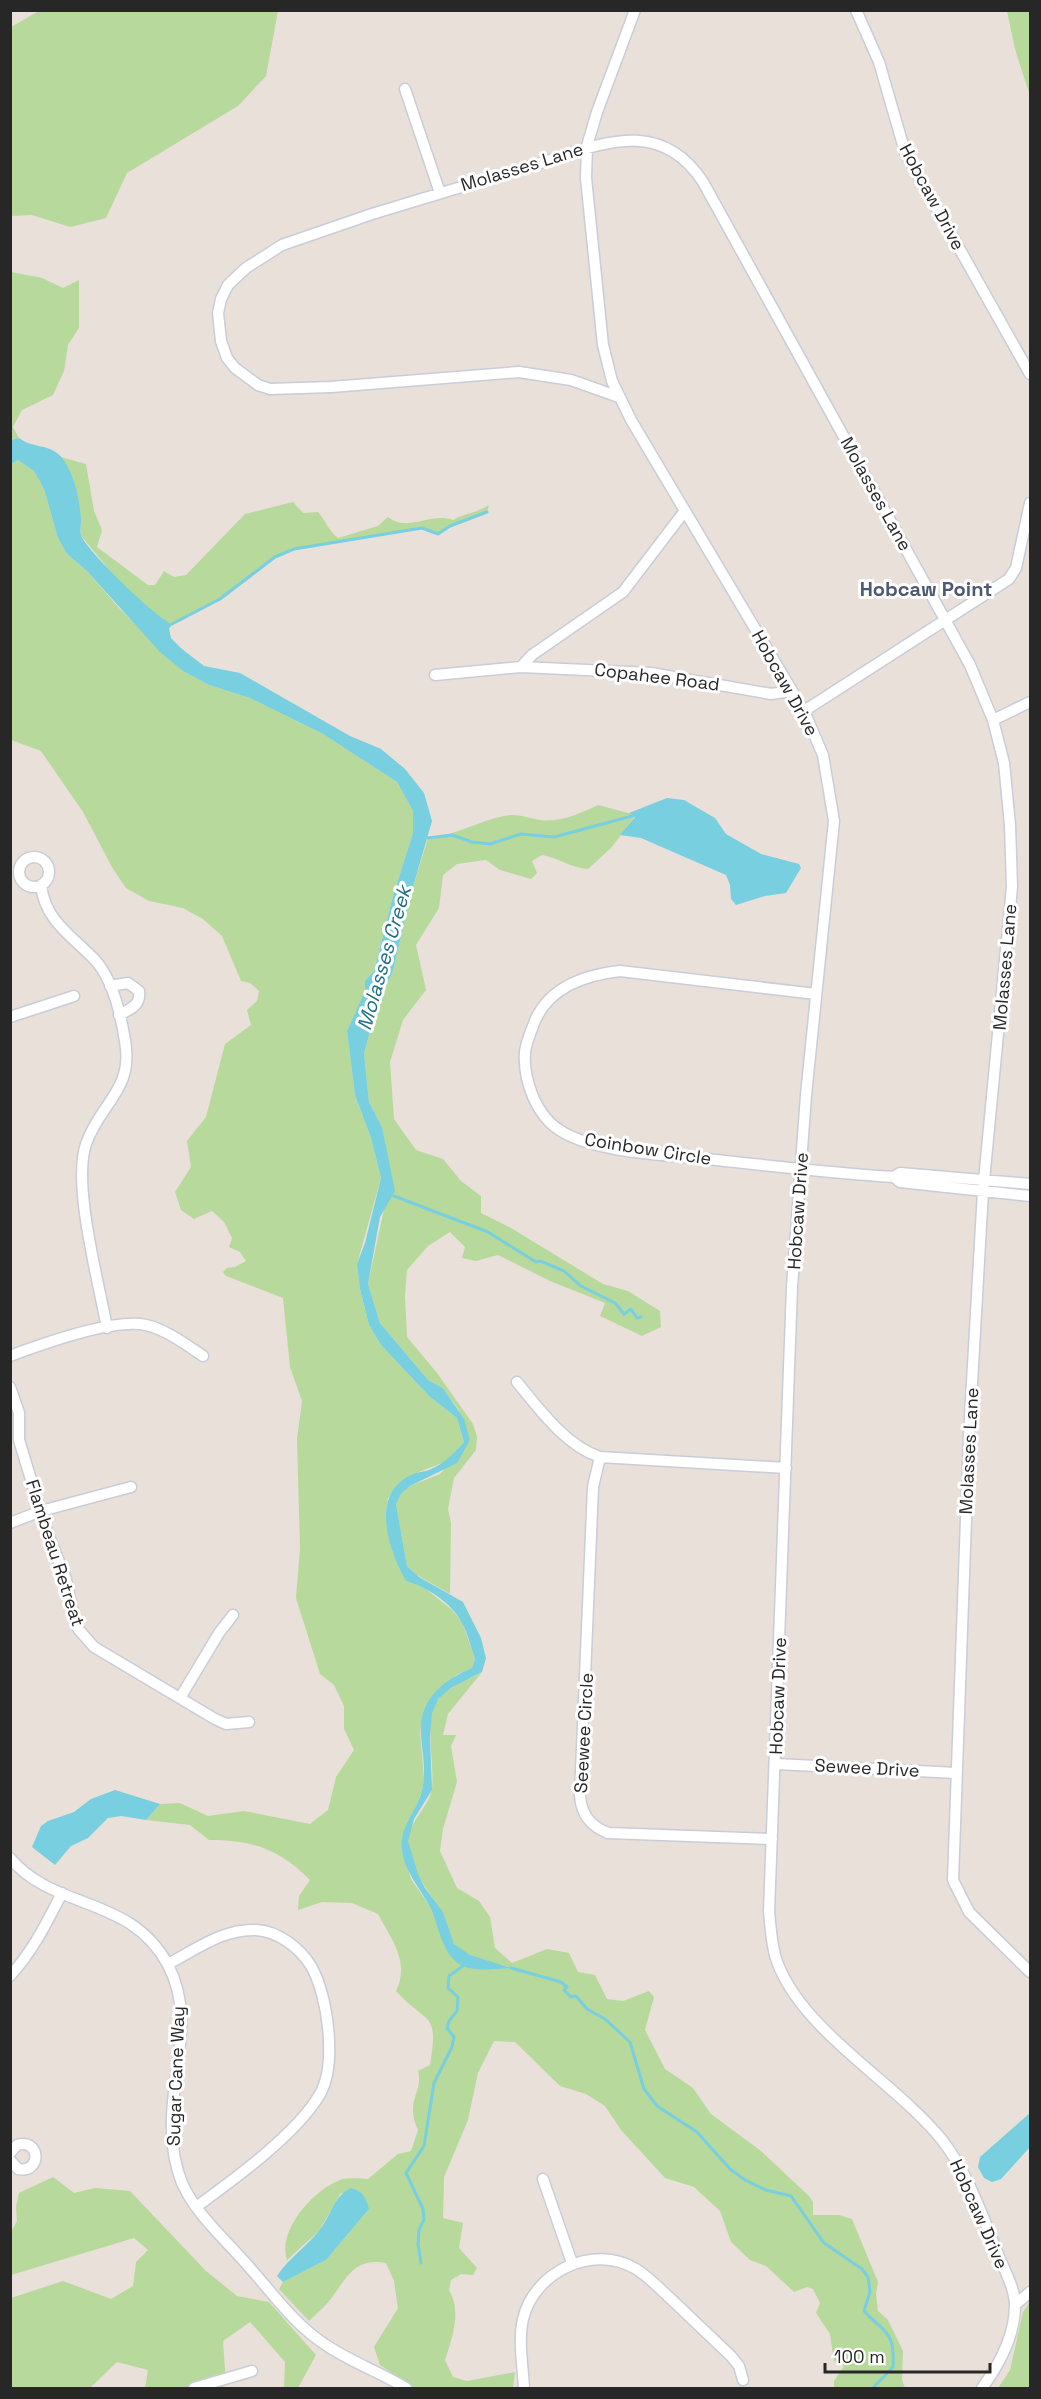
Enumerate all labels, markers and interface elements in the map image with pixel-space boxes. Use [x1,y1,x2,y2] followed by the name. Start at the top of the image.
[458,137,586,196] street label: Molasses Lane
[895,139,970,254] street label: Hobcaw Drive
[836,433,917,555] street label: Molasses Lane
[860,576,992,602] district label: Hobcaw Point
[747,626,824,740] street label: Hobcaw Drive
[593,657,721,696] street label: Copahee Road
[351,881,418,1033] water label: Molasses Creek
[988,903,1021,1031] street label: Molasses Lane
[583,1127,713,1170] street label: Coinbow Circle
[782,1151,813,1270] street label: Hobcaw Drive
[954,1387,983,1515] street label: Molasses Lane
[21,1476,90,1629] street label: Flambeau Retreat
[764,1637,791,1755] street label: Hobcaw Drive
[569,1672,598,1794] street label: Seewee Circle
[814,1753,920,1782] street label: Sewee Drive
[162,2006,189,2146] street label: Sugar Cane Way
[945,2155,1014,2272] street label: Hobcaw Drive
[825,2336,990,2374] scale bar
[834,2345,885,2368] text: 100 m

